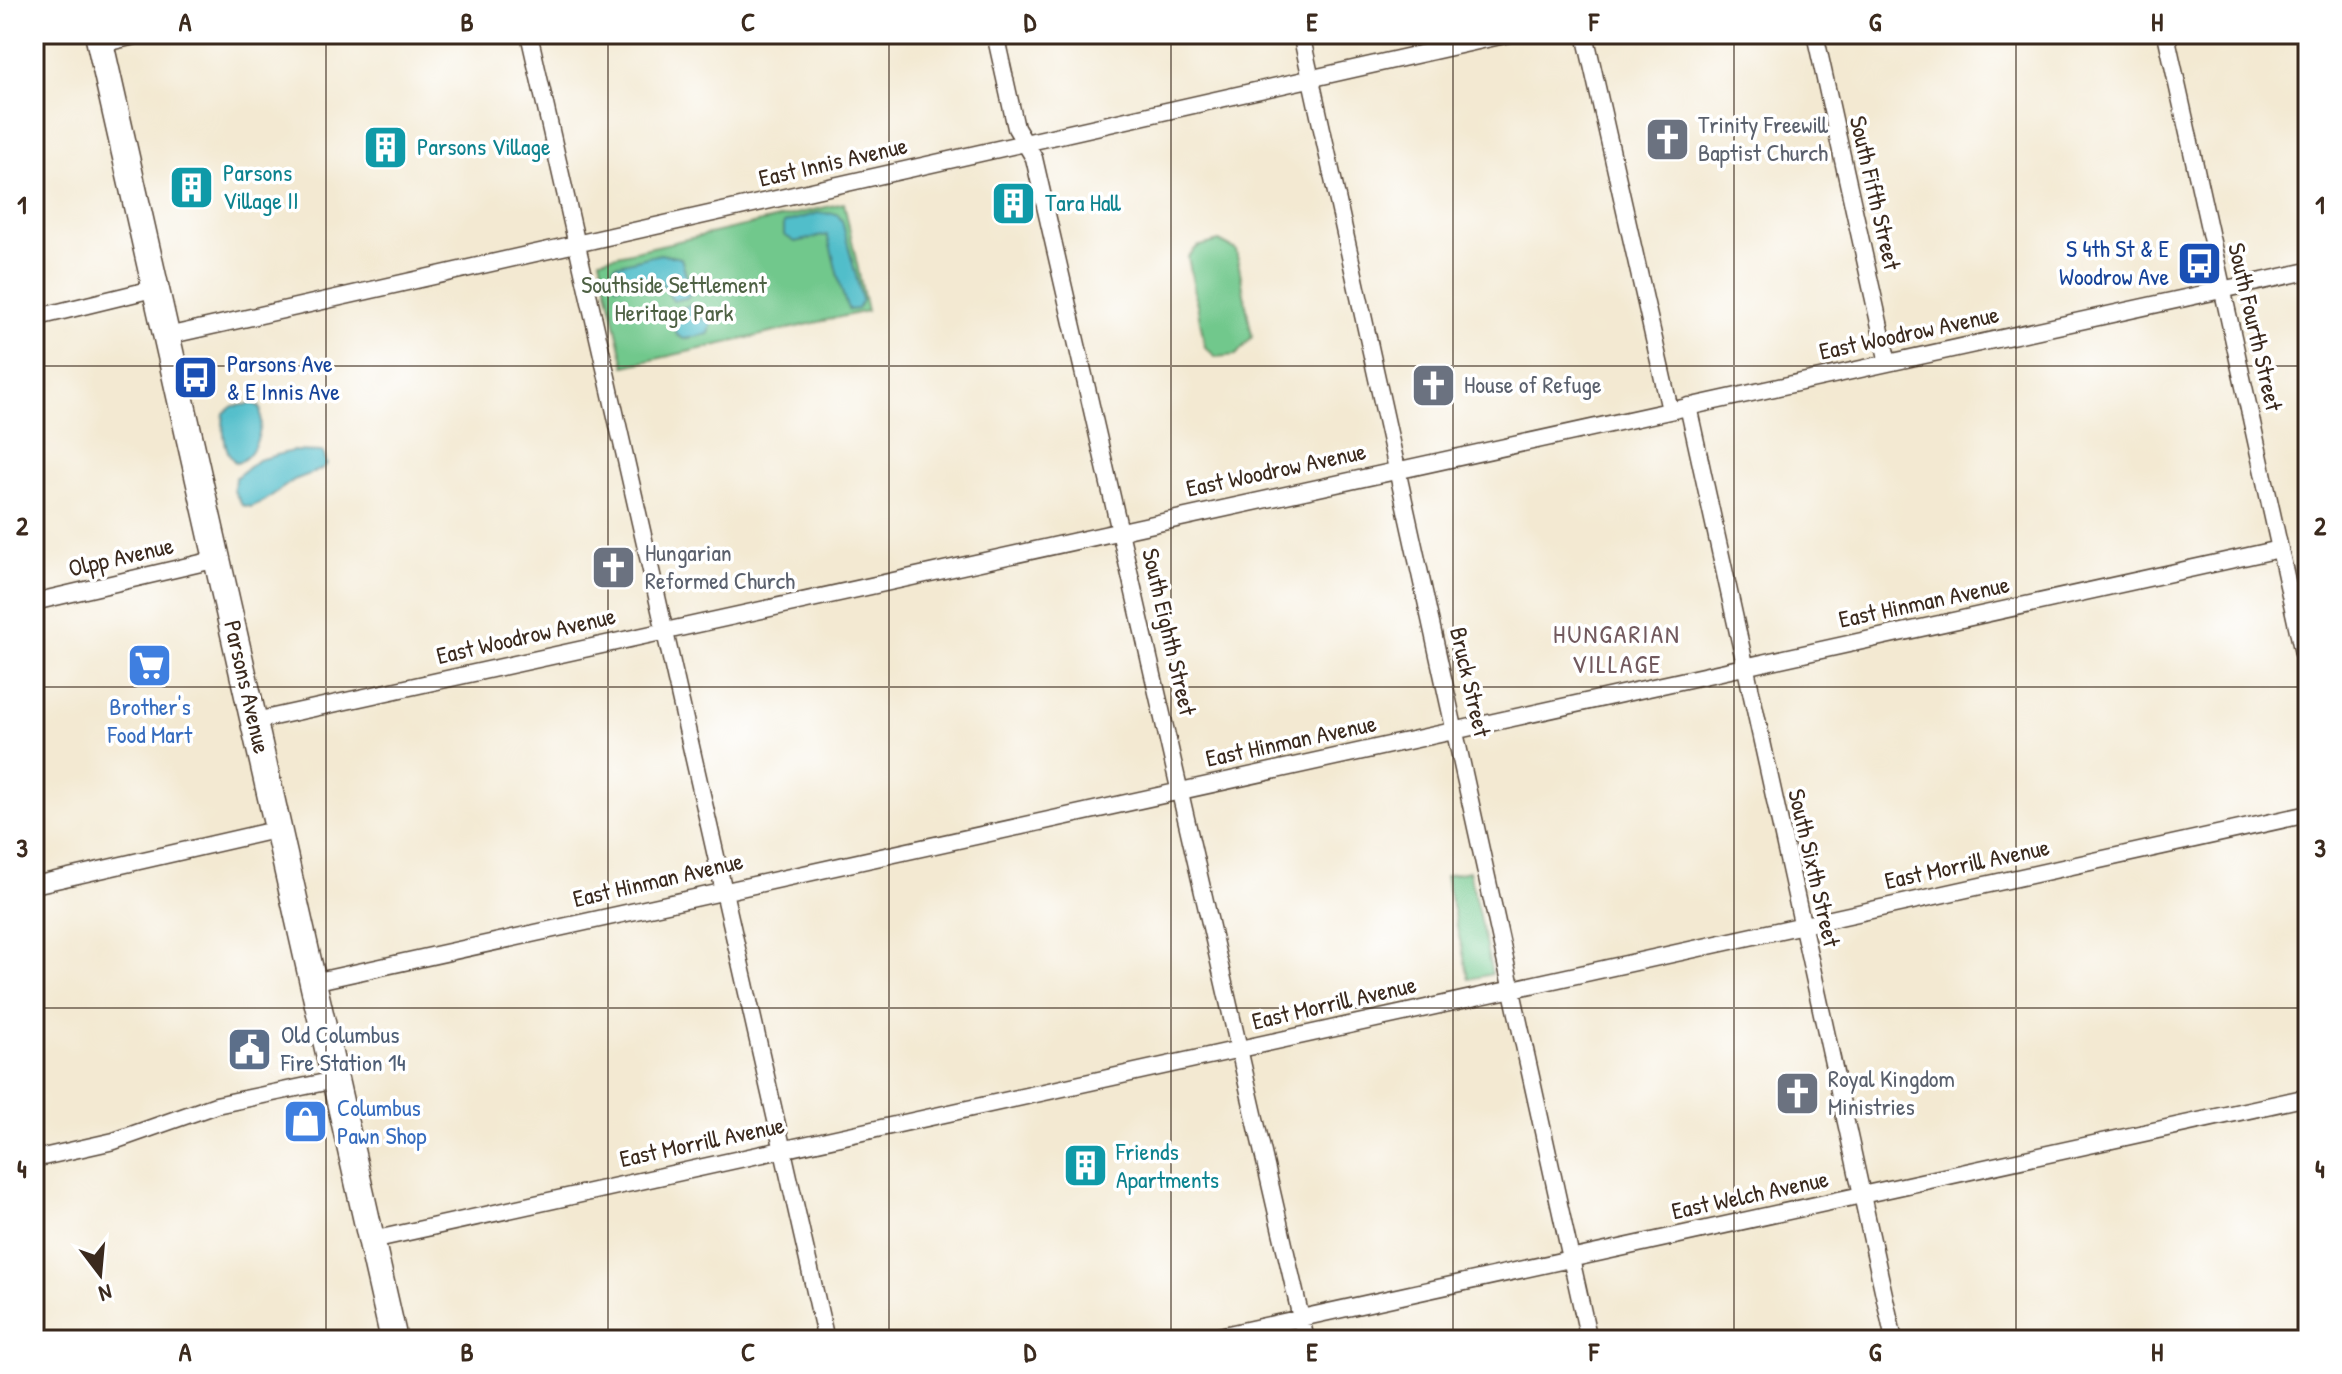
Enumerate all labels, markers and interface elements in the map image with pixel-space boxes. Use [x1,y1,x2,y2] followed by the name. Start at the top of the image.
[179,4,192,39] text: A
[460,4,474,39] text: B
[741,4,755,39] text: C
[1024,4,1037,39] text: D
[1306,4,1318,39] text: E
[1588,4,1600,39] text: F
[1869,4,1882,39] text: G
[2151,4,2163,39] text: H
[1698,108,1829,168] place label: Trinity Freewill Baptist Church
[1843,113,1909,274] street label: South Fifth Street
[1643,115,1691,163] church icon: Trinity Freewill Baptist Church
[362,123,410,171] building icon: Parsons Village
[755,128,911,194] street label: East Innis Avenue
[417,130,551,162] place label: Parsons Village
[223,156,299,216] place label: Parsons Village II
[168,163,216,211] building icon: Parsons Village II
[990,179,1038,227] building icon: Tara Hall
[1045,186,1121,218] place label: Tara Hall
[17,187,27,222] text: 1
[2315,187,2325,222] text: 1
[2059,232,2169,292] place label: S 4th St & E Woodrow Ave
[2176,239,2224,287] bus stop icon: S 4th St & E Woodrow Ave
[2221,240,2291,415] street label: South Fourth Street
[581,268,768,328] park label: Southside Settlement Heritage Park
[1816,297,2002,367] street label: East Woodrow Avenue
[227,347,340,407] place label: Parsons Ave & E Innis Ave
[172,354,220,402] bus stop icon: Parsons Ave & E Innis Ave
[1409,361,1457,409] church icon: House of Refuge
[1464,368,1602,400] place label: House of Refuge
[1183,434,1369,504] street label: East Woodrow Avenue
[16,508,29,543] text: 2
[2314,508,2327,543] text: 2
[65,528,177,584] street label: Olpp Avenue
[645,536,795,596] place label: Hungarian Reformed Church
[590,543,638,591] church icon: Hungarian Reformed Church
[1135,545,1205,719] street label: South Eighth Street
[1836,567,2012,635] street label: East Hinman Avenue
[433,599,619,671] street label: East Woodrow Avenue
[1553,616,1681,681] district label: HUNGARIAN VILLAGE
[217,617,279,757] street label: Parsons Avenue
[1443,624,1499,741] street label: Bruck Street
[126,641,174,689] supermarket icon: Brother's Food Mart
[107,690,193,750] place label: Brother's Food Mart
[1203,706,1379,774] street label: East Hinman Avenue
[1781,786,1849,951] street label: South Sixth Street
[16,830,28,865] text: 3
[1882,830,2053,896] street label: East Morrill Avenue
[2314,830,2326,865] text: 3
[570,844,746,914] street label: East Hinman Avenue
[1249,967,1419,1036] street label: East Morrill Avenue
[280,1018,406,1078] place label: Old Columbus Fire Station 14
[226,1025,274,1073] public building icon: Old Columbus Fire Station 14
[1828,1062,1955,1122] place label: Royal Kingdom Ministries
[1773,1069,1821,1117] church icon: Royal Kingdom Ministries
[337,1091,426,1151] place label: Columbus Pawn Shop
[282,1098,330,1146] shop icon: Columbus Pawn Shop
[617,1108,788,1174] street label: East Morrill Avenue
[1115,1135,1219,1195] place label: Friends Apartments
[1061,1142,1109,1190] building icon: Friends Apartments
[17,1151,27,1186] text: 4
[2315,1151,2325,1186] text: 4
[1668,1162,1832,1226] street label: East Welch Avenue
[60,1234,140,1314] north arrow
[95,1277,115,1309] text: N
[179,1334,192,1369] text: A
[460,1334,474,1369] text: B
[741,1334,755,1369] text: C
[1024,1334,1037,1369] text: D
[1306,1334,1318,1369] text: E
[1588,1334,1600,1369] text: F
[1869,1334,1882,1369] text: G
[2151,1334,2163,1369] text: H

